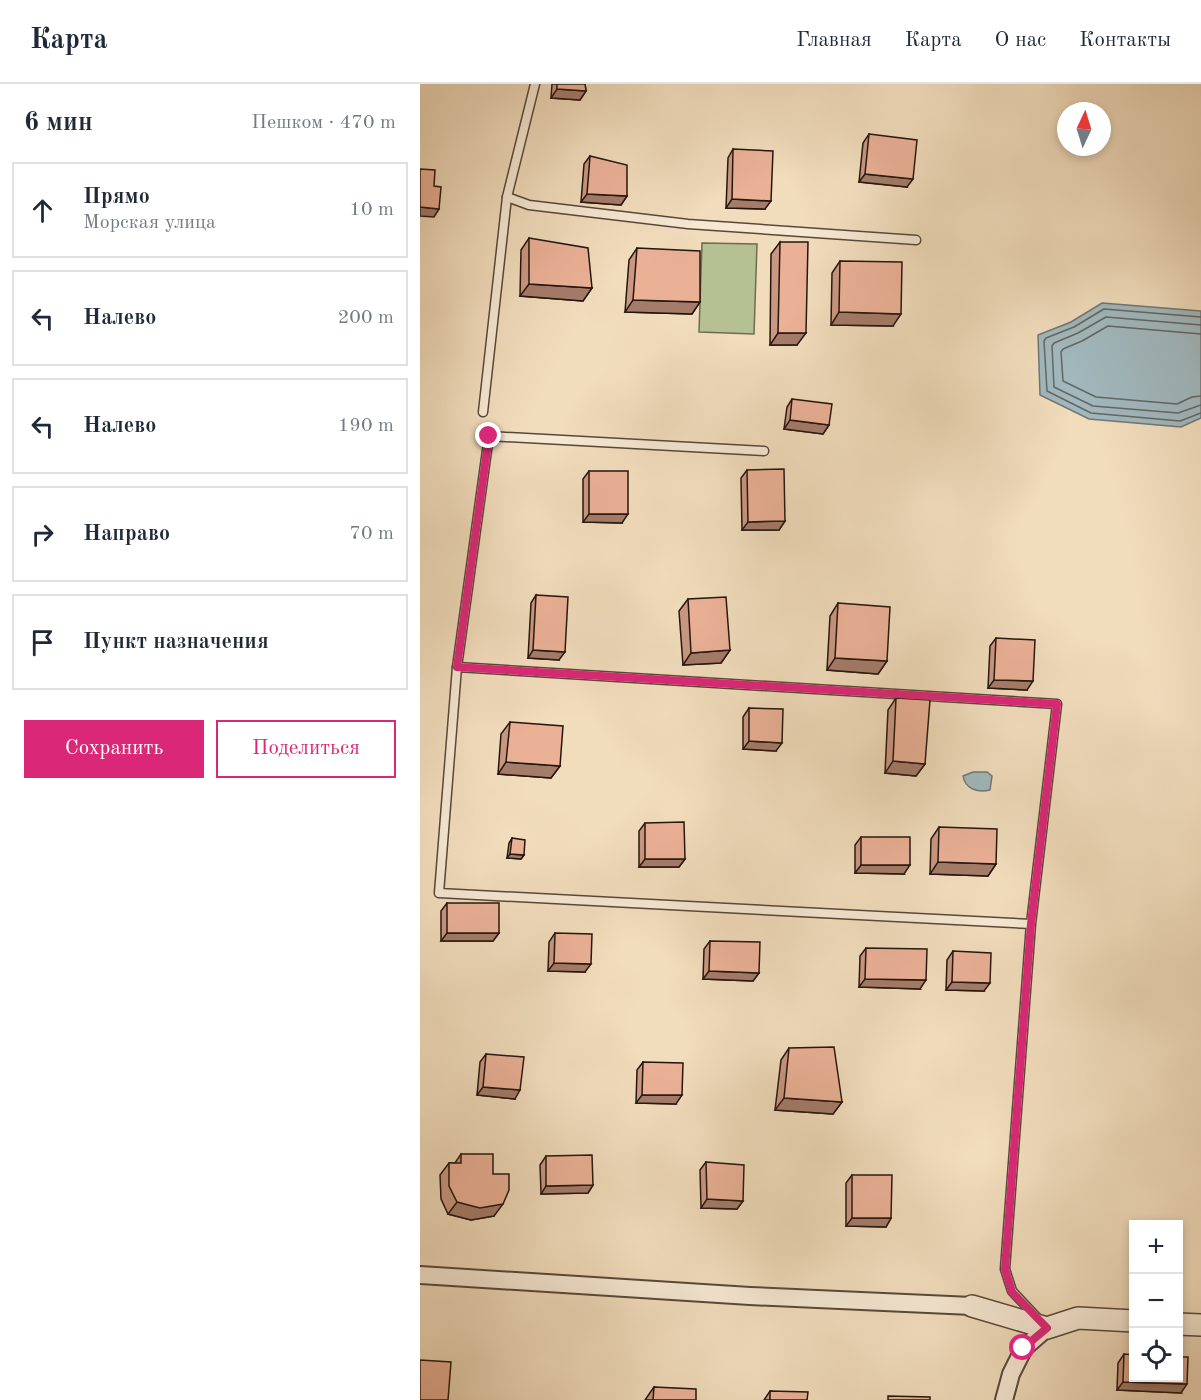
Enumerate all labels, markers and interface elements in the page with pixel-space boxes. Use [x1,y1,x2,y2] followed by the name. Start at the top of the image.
[30,27,108,55] text: Карта
[796,30,872,51] text: Главная
[905,30,962,51] text: Карта
[995,30,1046,51] text: О нас
[1079,30,1171,51] text: Контакты
[1057,102,1111,156] north arrow
[24,110,93,136] text: 6 мин
[251,113,396,133] text: Пешком · 470 m
[83,186,150,208] text: Прямо
[26,194,59,227] icon: ahead
[349,200,394,220] text: 10 m
[83,213,216,233] text: Морская улица
[26,302,59,335] icon: left
[83,307,156,329] text: Налево
[338,308,394,328] text: 200 m
[26,410,59,443] icon: left
[83,415,156,437] text: Налево
[338,416,394,436] text: 190 m
[475,422,501,448] route end
[26,518,59,551] icon: right
[83,523,170,545] text: Направо
[349,524,394,544] text: 70 m
[26,626,59,659] icon: arrive
[83,631,269,653] text: Пункт назначения
[24,720,204,778] button: Сохранить
[216,720,396,778] button: Поделиться
[1129,1220,1183,1382] map controls
[1129,1220,1183,1274] button: +
[1129,1274,1183,1328] button: −
[1129,1328,1183,1382] button: locate
[1009,1334,1035,1360] route start

